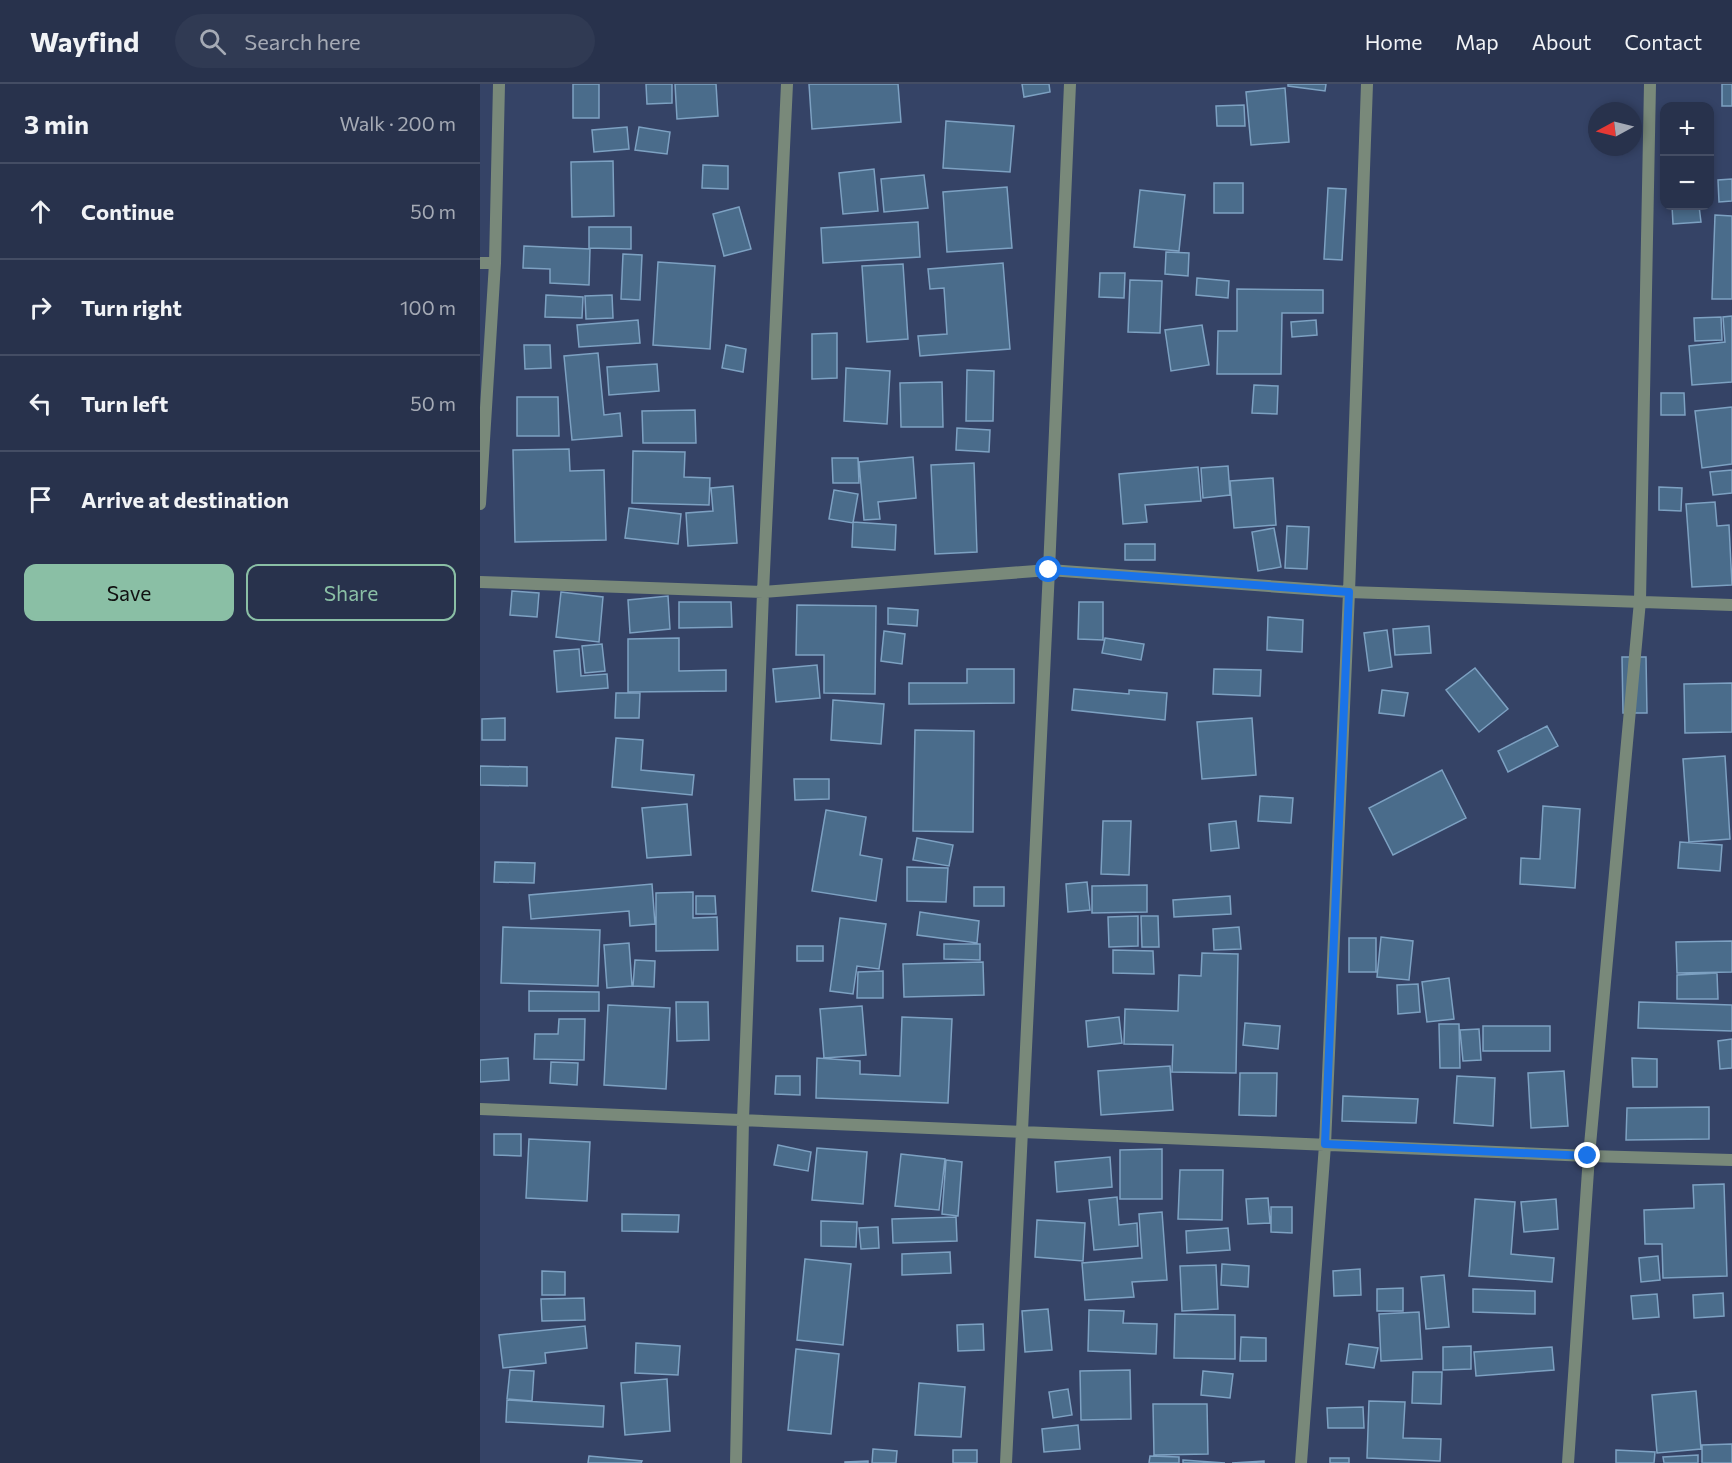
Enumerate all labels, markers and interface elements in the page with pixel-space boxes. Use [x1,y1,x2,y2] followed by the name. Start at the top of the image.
[175,14,595,68] search box
[30,24,139,58] text: Wayfind
[196,25,229,58] icon: search
[244,28,361,55] text: Search here
[1365,29,1422,54] text: Home
[1455,29,1499,54] text: Map
[1532,29,1591,54] text: About
[1624,29,1702,54] text: Contact
[1588,102,1642,156] north arrow
[1660,102,1714,210] map controls
[1660,102,1714,156] button: +
[24,108,89,139] text: 3 min
[339,111,456,135] text: Walk · 200 m
[1660,156,1714,210] button: −
[24,195,57,228] icon: ahead
[81,198,174,225] text: Continue
[410,199,456,223] text: 50 m
[24,291,57,324] icon: right
[81,294,182,321] text: Turn right
[400,295,456,319] text: 100 m
[24,387,57,420] icon: left
[81,390,168,417] text: Turn left
[410,391,456,415] text: 50 m
[24,483,57,516] icon: arrive
[81,486,289,513] text: Arrive at destination
[1035,556,1061,582] route start
[24,564,234,621] button: Save
[246,564,456,621] button: Share
[1574,1142,1600,1168] route end

